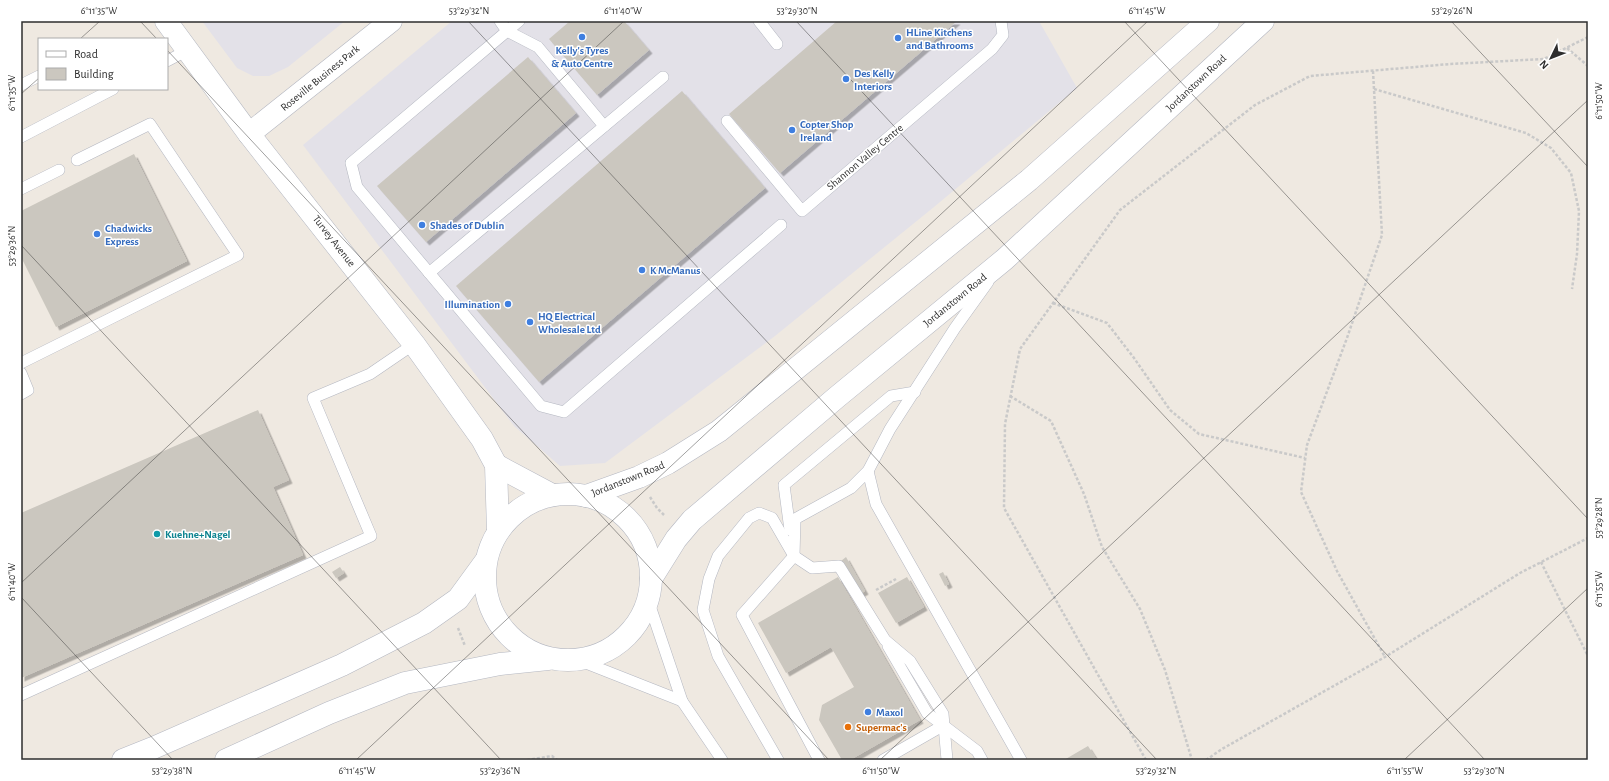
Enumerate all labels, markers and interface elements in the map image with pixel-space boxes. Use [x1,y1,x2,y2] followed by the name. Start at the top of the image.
[81,6,117,16] text: 6°11'35"W
[449,6,489,16] text: 53°29'32"N
[604,6,642,16] text: 6°11'40"W
[776,6,818,16] text: 53°29'30"N
[1128,6,1166,16] text: 6°11'45"W
[1431,6,1473,16] text: 53°29'26"N
[906,27,973,51] place label: HLine Kitchens and Bathrooms
[577,32,587,42] marker: Kelly's Tyres & Auto Centre
[893,33,903,43] marker: HLine Kitchens and Bathrooms
[38,38,168,90] legend
[1531,38,1571,78] north arrow
[279,43,361,113] street label: Roseville Business Park
[551,45,613,69] place label: Kelly's Tyres & Auto Centre
[74,48,98,60] text: Road
[1164,52,1228,114] street label: Jordanstown Road
[1537,58,1551,71] text: N
[74,68,114,80] text: Building
[854,68,894,92] place label: Des Kelly Interiors
[841,74,851,84] marker: Des Kelly Interiors
[7,75,17,111] text: 6°11'35"W
[1594,82,1604,120] text: 6°11'50"W
[800,119,854,143] place label: Copter Shop Ireland
[825,122,905,192] street label: Shannon Valley Centre
[787,125,797,135] marker: Copter Shop Ireland
[311,213,357,269] street label: Turvey Avenue
[417,220,427,230] marker: Shades of Dublin
[430,220,504,231] place label: Shades of Dublin
[105,223,152,247] place label: Chadwicks Express
[7,226,17,266] text: 53°29'36"N
[92,229,102,239] marker: Chadwicks Express
[637,265,647,275] marker: K McManus
[650,265,701,276] place label: K McManus
[921,271,989,329] street label: Jordanstown Road
[444,299,500,310] place label: Illumination
[503,299,513,309] marker: Illumination
[538,311,601,335] place label: HQ Electrical Wholesale Ltd
[525,317,535,327] marker: HQ Electrical Wholesale Ltd
[590,459,666,499] street label: Jordanstown Road
[1594,497,1604,539] text: 53°29'28"N
[152,529,162,539] marker: Kuehne+Nagel
[165,529,231,540] place label: Kuehne+Nagel
[7,563,17,601] text: 6°11'40"W
[1594,571,1604,607] text: 6°11'55"W
[863,707,873,717] marker: Maxol
[876,707,903,718] place label: Maxol
[843,722,853,732] marker: Supermac's
[856,722,907,733] place label: Supermac's
[152,766,192,776] text: 53°29'38"N
[338,766,376,776] text: 6°11'45"W
[480,766,520,776] text: 53°29'36"N
[862,766,900,776] text: 6°11'50"W
[1136,766,1176,776] text: 53°29'32"N
[1387,766,1423,776] text: 6°11'55"W
[1463,766,1505,776] text: 53°29'30"N

